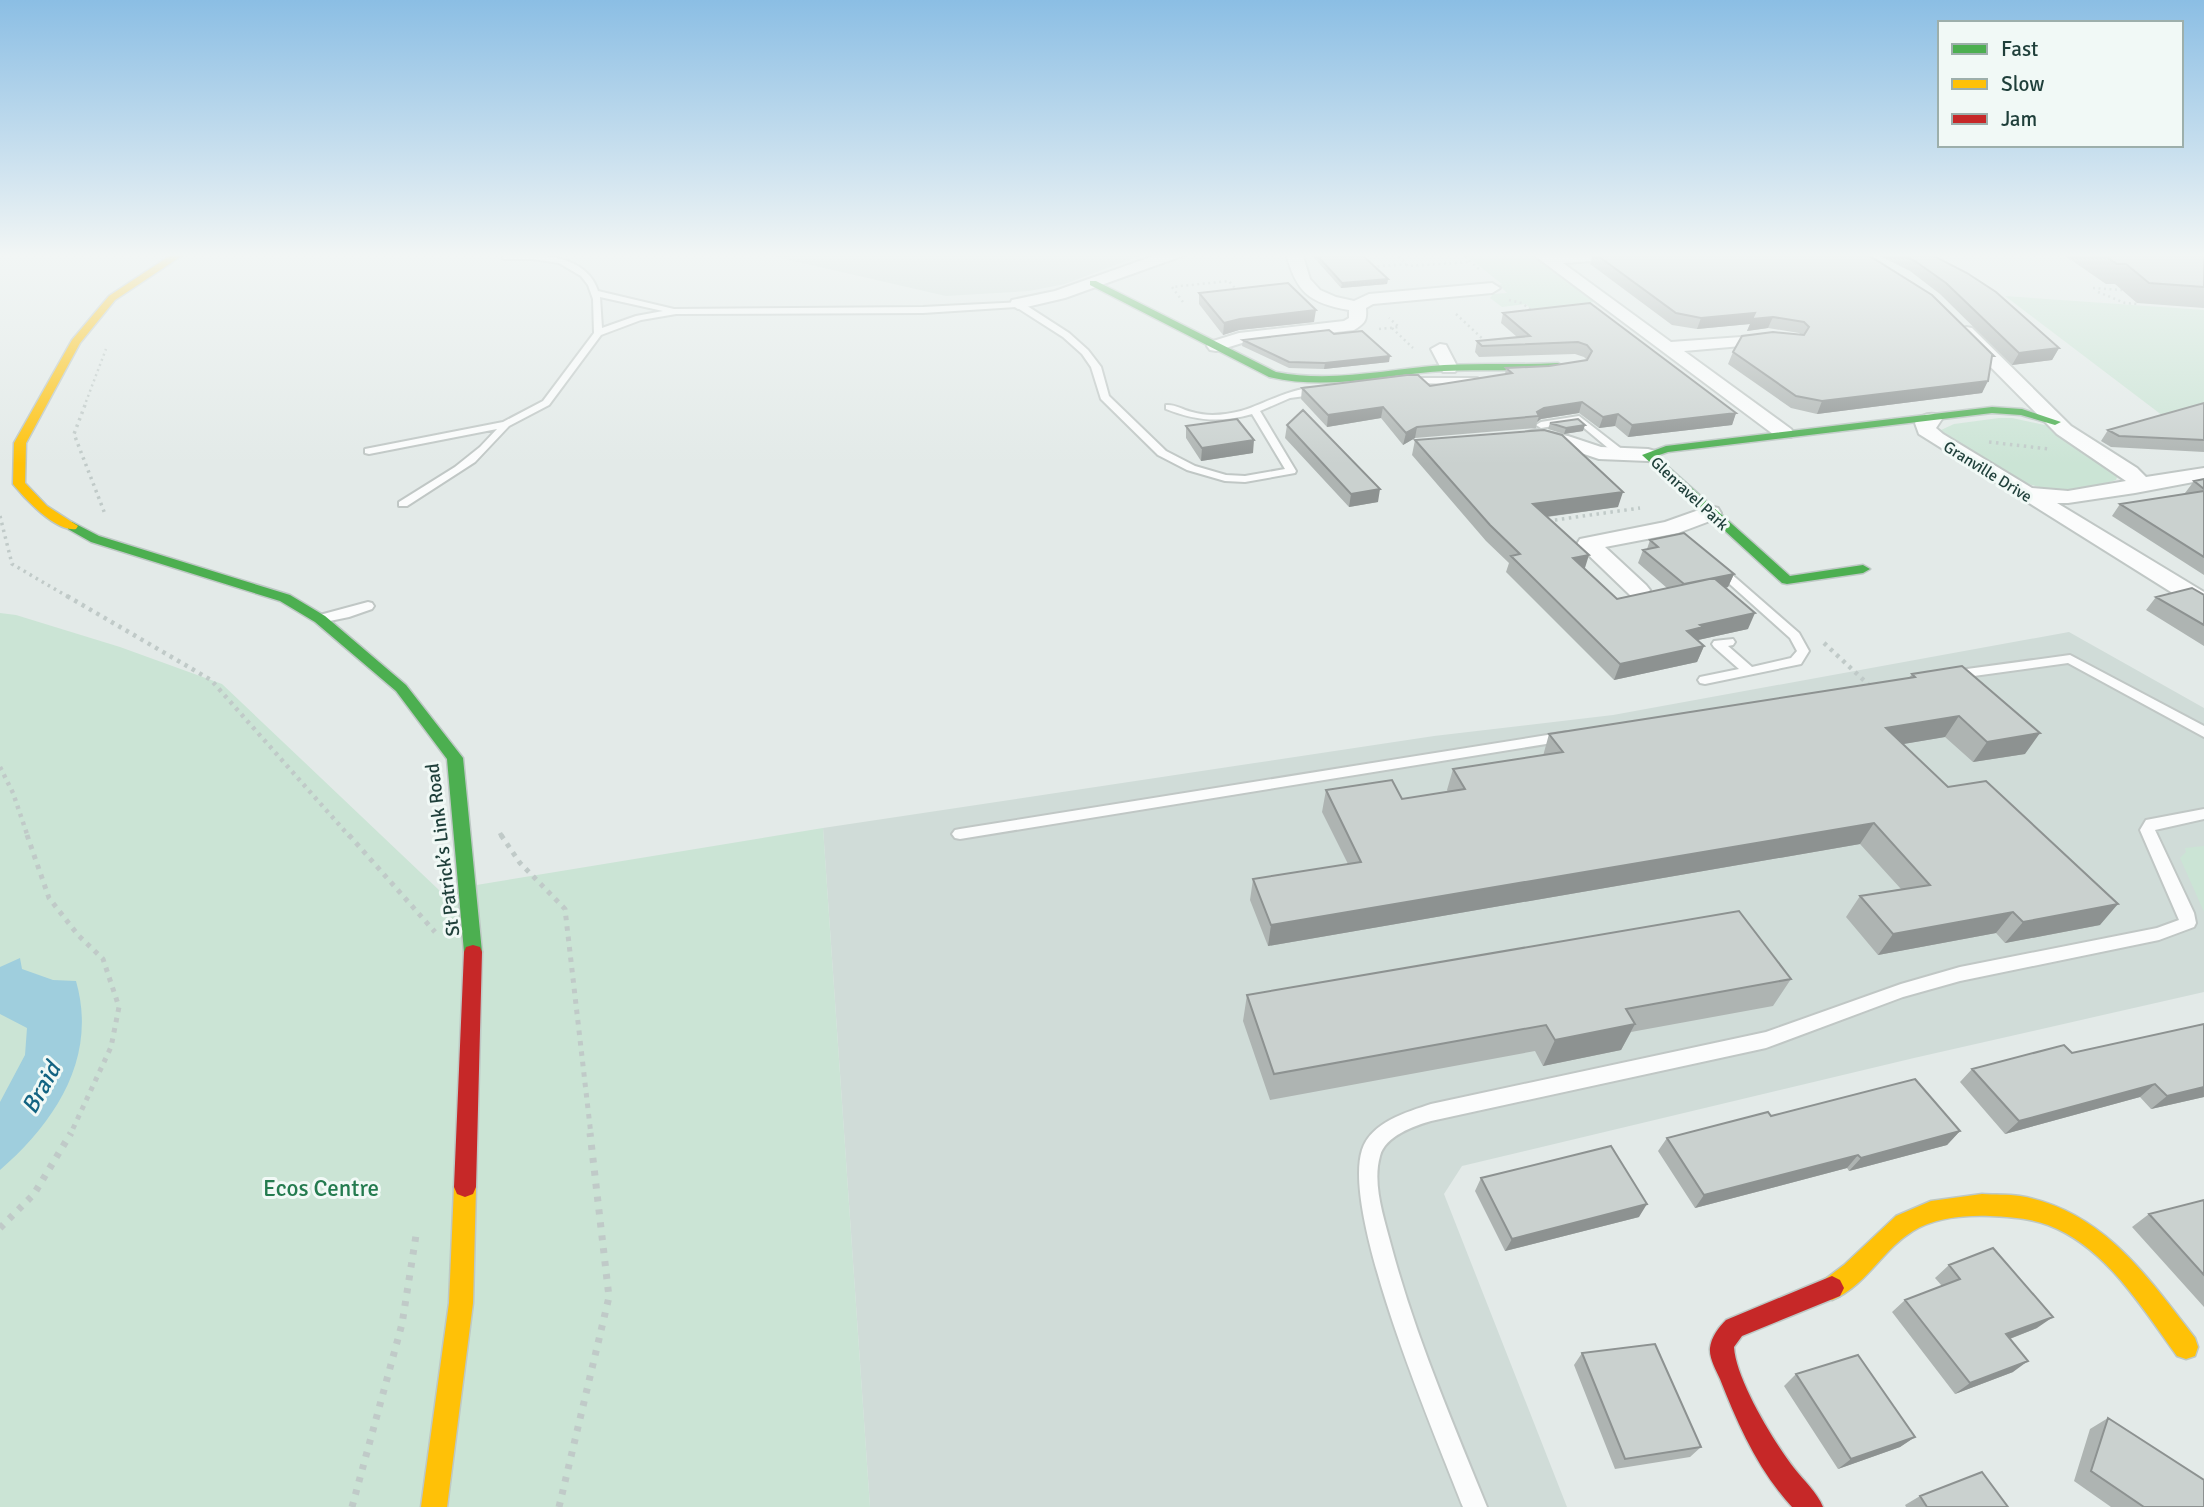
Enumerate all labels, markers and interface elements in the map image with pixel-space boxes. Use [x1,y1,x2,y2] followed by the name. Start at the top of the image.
[1938,21,2183,147] legend
[2001,36,2038,62] text: Fast
[2001,71,2045,97] text: Slow
[2001,106,2037,132] text: Jam
[1940,437,2035,507] street label: Granville Drive
[1646,453,1732,535] street label: Glenravel Park
[420,762,466,938] street label: St Patrick’s Link Road
[15,1054,69,1119] water label: Braid
[263,1174,379,1203] park label: Ecos Centre

